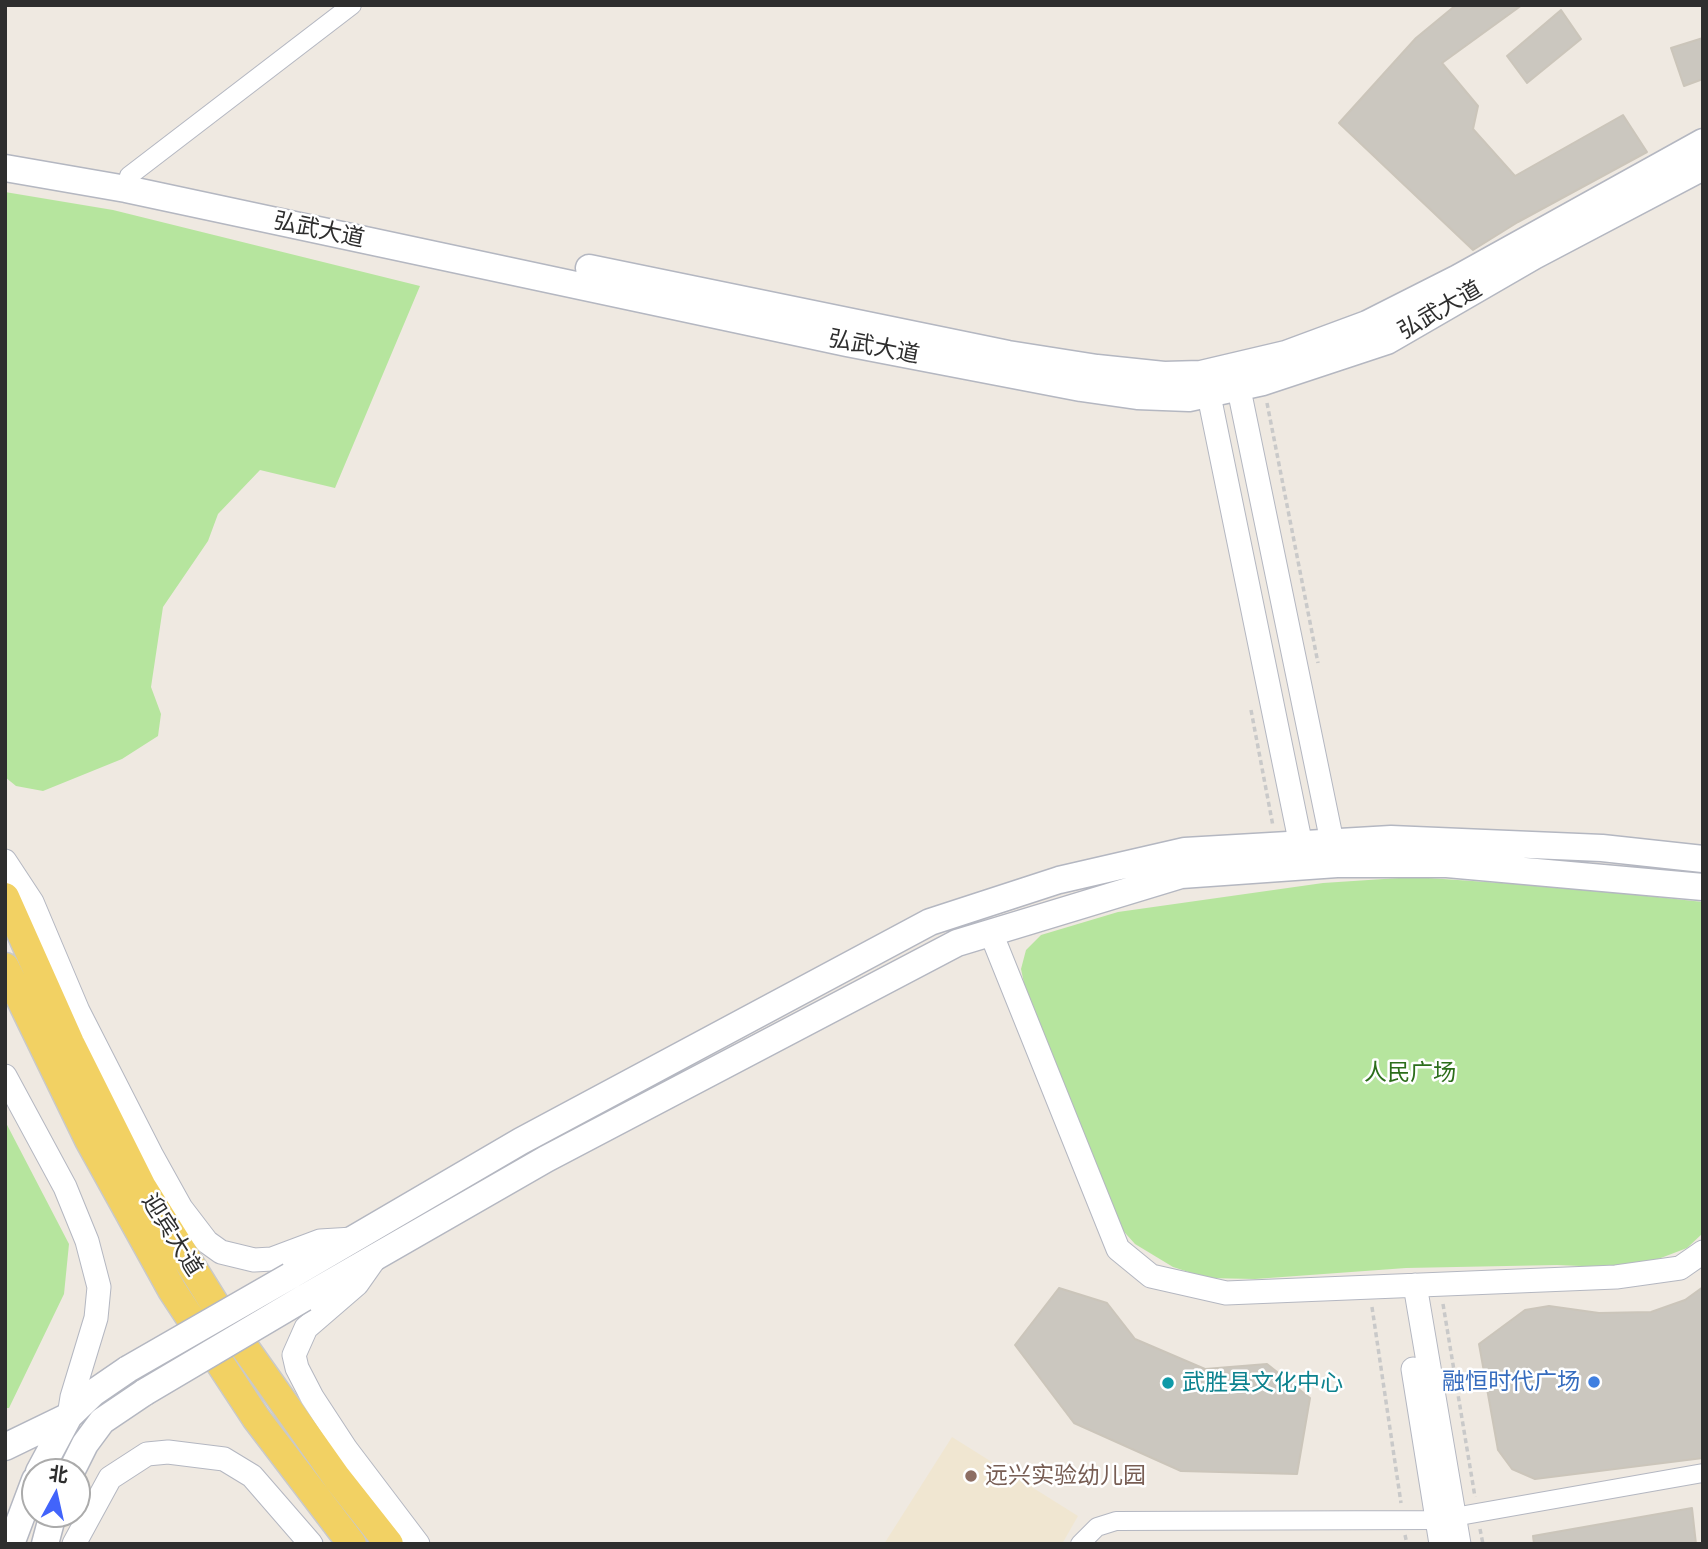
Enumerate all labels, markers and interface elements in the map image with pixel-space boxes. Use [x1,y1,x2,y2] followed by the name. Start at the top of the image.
[271,207,367,253] street label: 弘武大道
[1393,275,1487,345] street label: 弘武大道
[826,325,922,369] street label: 弘武大道
[1364,1059,1456,1087] park label: 人民广场
[136,1189,208,1281] street label: 迎宾大道
[1442,1368,1580,1396] place label: 融恒时代广场
[1182,1369,1343,1397] place label: 武胜县文化中心
[1586,1374,1602,1390] marker: 融恒时代广场
[1160,1375,1176,1391] marker: 武胜县文化中心
[21,1458,91,1528] north arrow
[48,1462,70,1486] text: 北
[985,1462,1146,1490] place label: 远兴实验幼儿园
[963,1468,979,1484] marker: 远兴实验幼儿园

